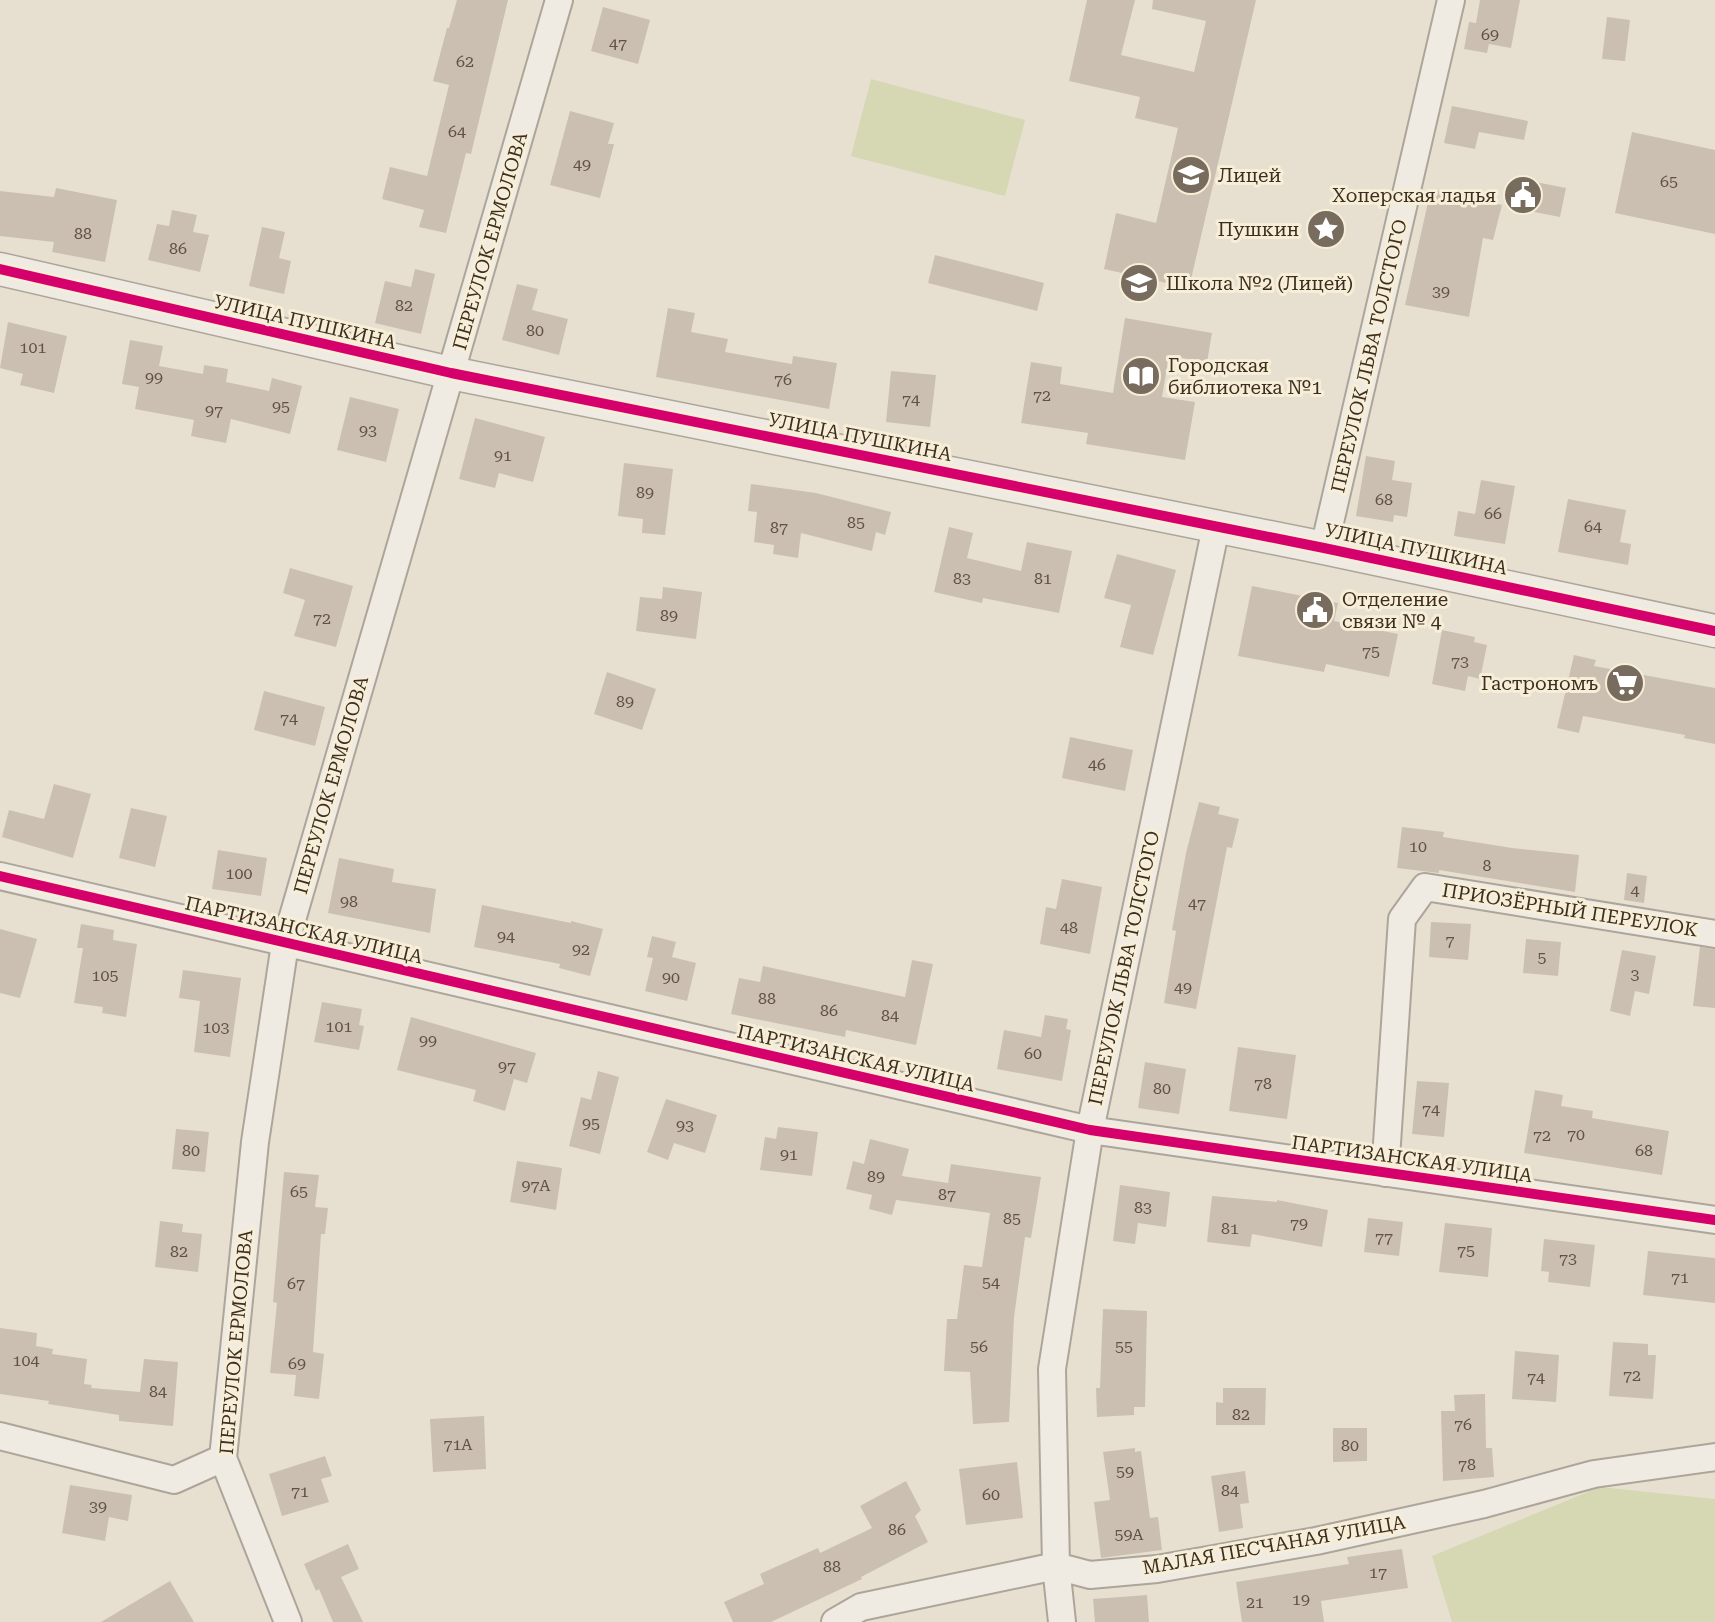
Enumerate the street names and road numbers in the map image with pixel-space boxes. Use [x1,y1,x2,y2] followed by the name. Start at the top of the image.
[448,129,532,353] street label: ПЕРЕУЛОК ЕРМОЛОВА
[1326,217,1412,495] street label: ПЕРЕУЛОК ЛЬВА ТОЛСТОГО
[212,290,399,354] street label: УЛИЦА ПУШКИНА
[766,408,954,466] street label: УЛИЦА ПУШКИНА
[1322,518,1510,580] street label: УЛИЦА ПУШКИНА
[289,673,373,897] street label: ПЕРЕУЛОК ЕРМОЛОВА
[1084,829,1164,1107] street label: ПЕРЕУЛОК ЛЬВА ТОЛСТОГО
[1441,878,1700,942] street label: ПРИОЗЁРНЫЙ ПЕРЕУЛОК
[183,891,426,969] street label: ПАРТИЗАНСКАЯ УЛИЦА
[735,1019,978,1097] street label: ПАРТИЗАНСКАЯ УЛИЦА
[1290,1131,1535,1187] street label: ПАРТИЗАНСКАЯ УЛИЦА
[215,1228,257,1455] street label: ПЕРЕУЛОК ЕРМОЛОВА
[1141,1510,1408,1579] street label: МАЛАЯ ПЕСЧАНАЯ УЛИЦА

